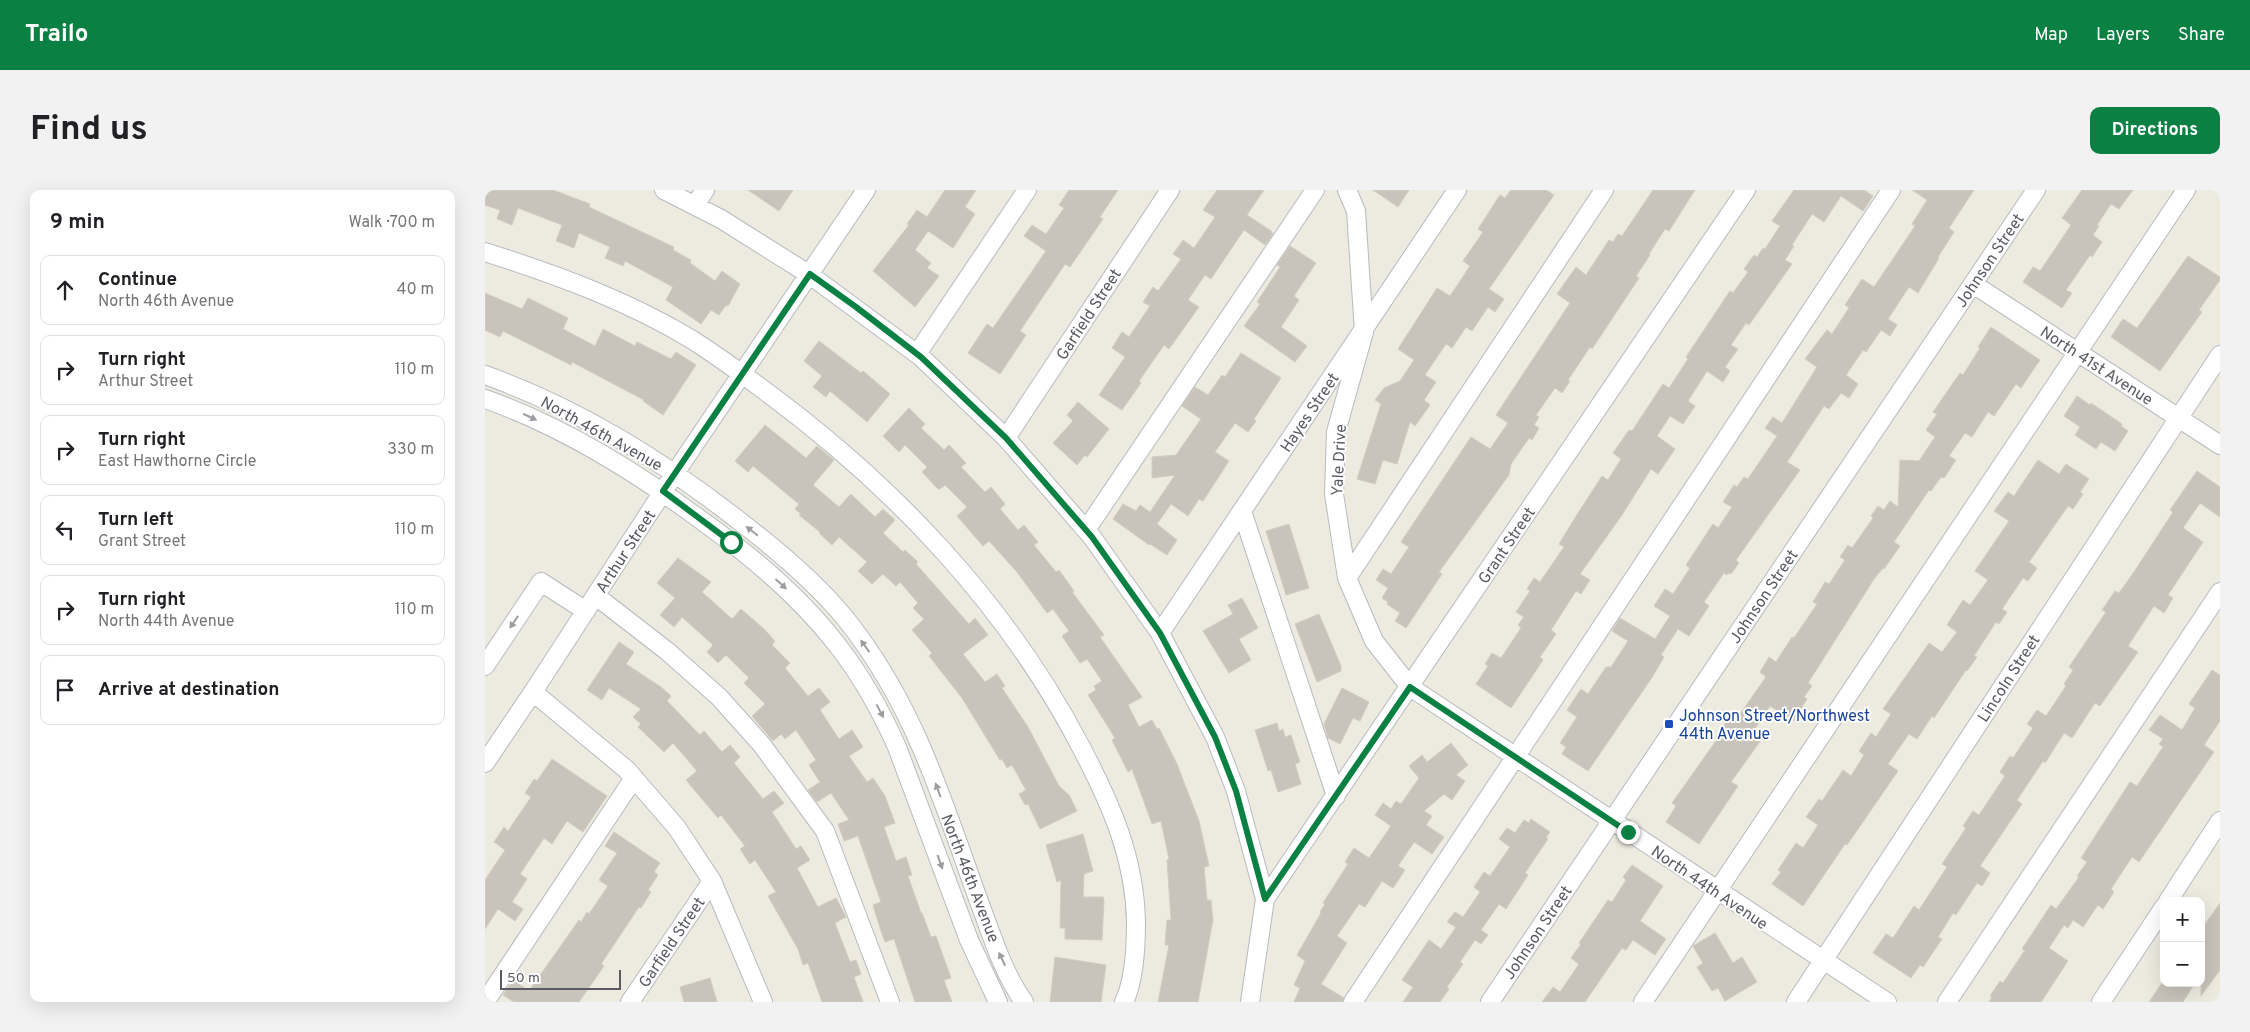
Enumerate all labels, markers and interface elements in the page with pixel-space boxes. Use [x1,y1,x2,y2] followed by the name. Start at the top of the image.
[25,20,88,50] text: Trailo
[2034,24,2068,47] text: Map
[2096,24,2150,47] text: Layers
[2178,24,2225,47] text: Share
[2090,107,2220,154] button: Directions
[30,108,148,152] text: Find us
[50,209,105,236] text: 9 min
[1952,210,2029,312] street label: Johnson Street
[348,213,435,233] text: Walk · 700 m
[1053,266,1127,365] street label: Garfield Street
[98,268,177,292] text: Continue
[51,276,79,304] icon: ahead
[396,280,434,300] text: 40 m
[98,292,234,312] text: North 46th Avenue
[2036,323,2156,411] street label: North 41st Avenue
[98,348,186,372] text: Turn right
[51,356,79,384] icon: right
[394,360,434,380] text: 110 m
[1277,370,1344,457] street label: Hayes Street
[98,372,193,392] text: Arthur Street
[537,393,665,476] street label: North 46th Avenue
[523,413,537,421] one-way arrow
[1328,424,1352,497] street label: Yale Drive
[98,428,186,452] text: Turn right
[51,436,79,464] icon: right
[387,440,434,460] text: 330 m
[98,452,256,472] text: East Hawthorne Circle
[1475,504,1541,588] street label: Grant Street
[592,507,661,597] street label: Arthur Street
[98,508,174,532] text: Turn left
[51,516,79,544] icon: left
[394,520,434,540] text: 110 m
[746,525,759,536] one-way arrow
[720,531,743,554] route start
[98,532,186,552] text: Grant Street
[1726,546,1803,648] street label: Johnson Street
[774,578,786,590] one-way arrow
[98,588,186,612] text: Turn right
[51,596,79,624] icon: right
[394,600,434,620] text: 110 m
[98,612,234,632] text: North 44th Avenue
[509,616,519,629] one-way arrow
[1974,632,2045,727] street label: Lincoln Street
[860,639,870,653] one-way arrow
[51,676,79,704] icon: arrive
[98,678,279,702] text: Arrive at destination
[876,705,885,718] one-way arrow
[1679,707,1870,745] place label: Johnson Street/Northwest 44th Avenue
[1663,718,1675,730] marker: Johnson Street/Northwest 44th Avenue
[934,783,941,798] one-way arrow
[935,812,1003,946] street label: North 46th Avenue
[1617,821,1640,844] route end
[1647,842,1771,935] street label: North 44th Avenue
[937,855,944,870] one-way arrow
[1500,882,1577,984] street label: Johnson Street
[635,894,710,992] street label: Garfield Street
[2160,897,2205,987] map controls
[2160,897,2205,942] button: +
[2160,942,2205,987] button: −
[998,952,1006,966] one-way arrow
[500,967,621,990] scale bar
[507,970,540,987] text: 50 m

